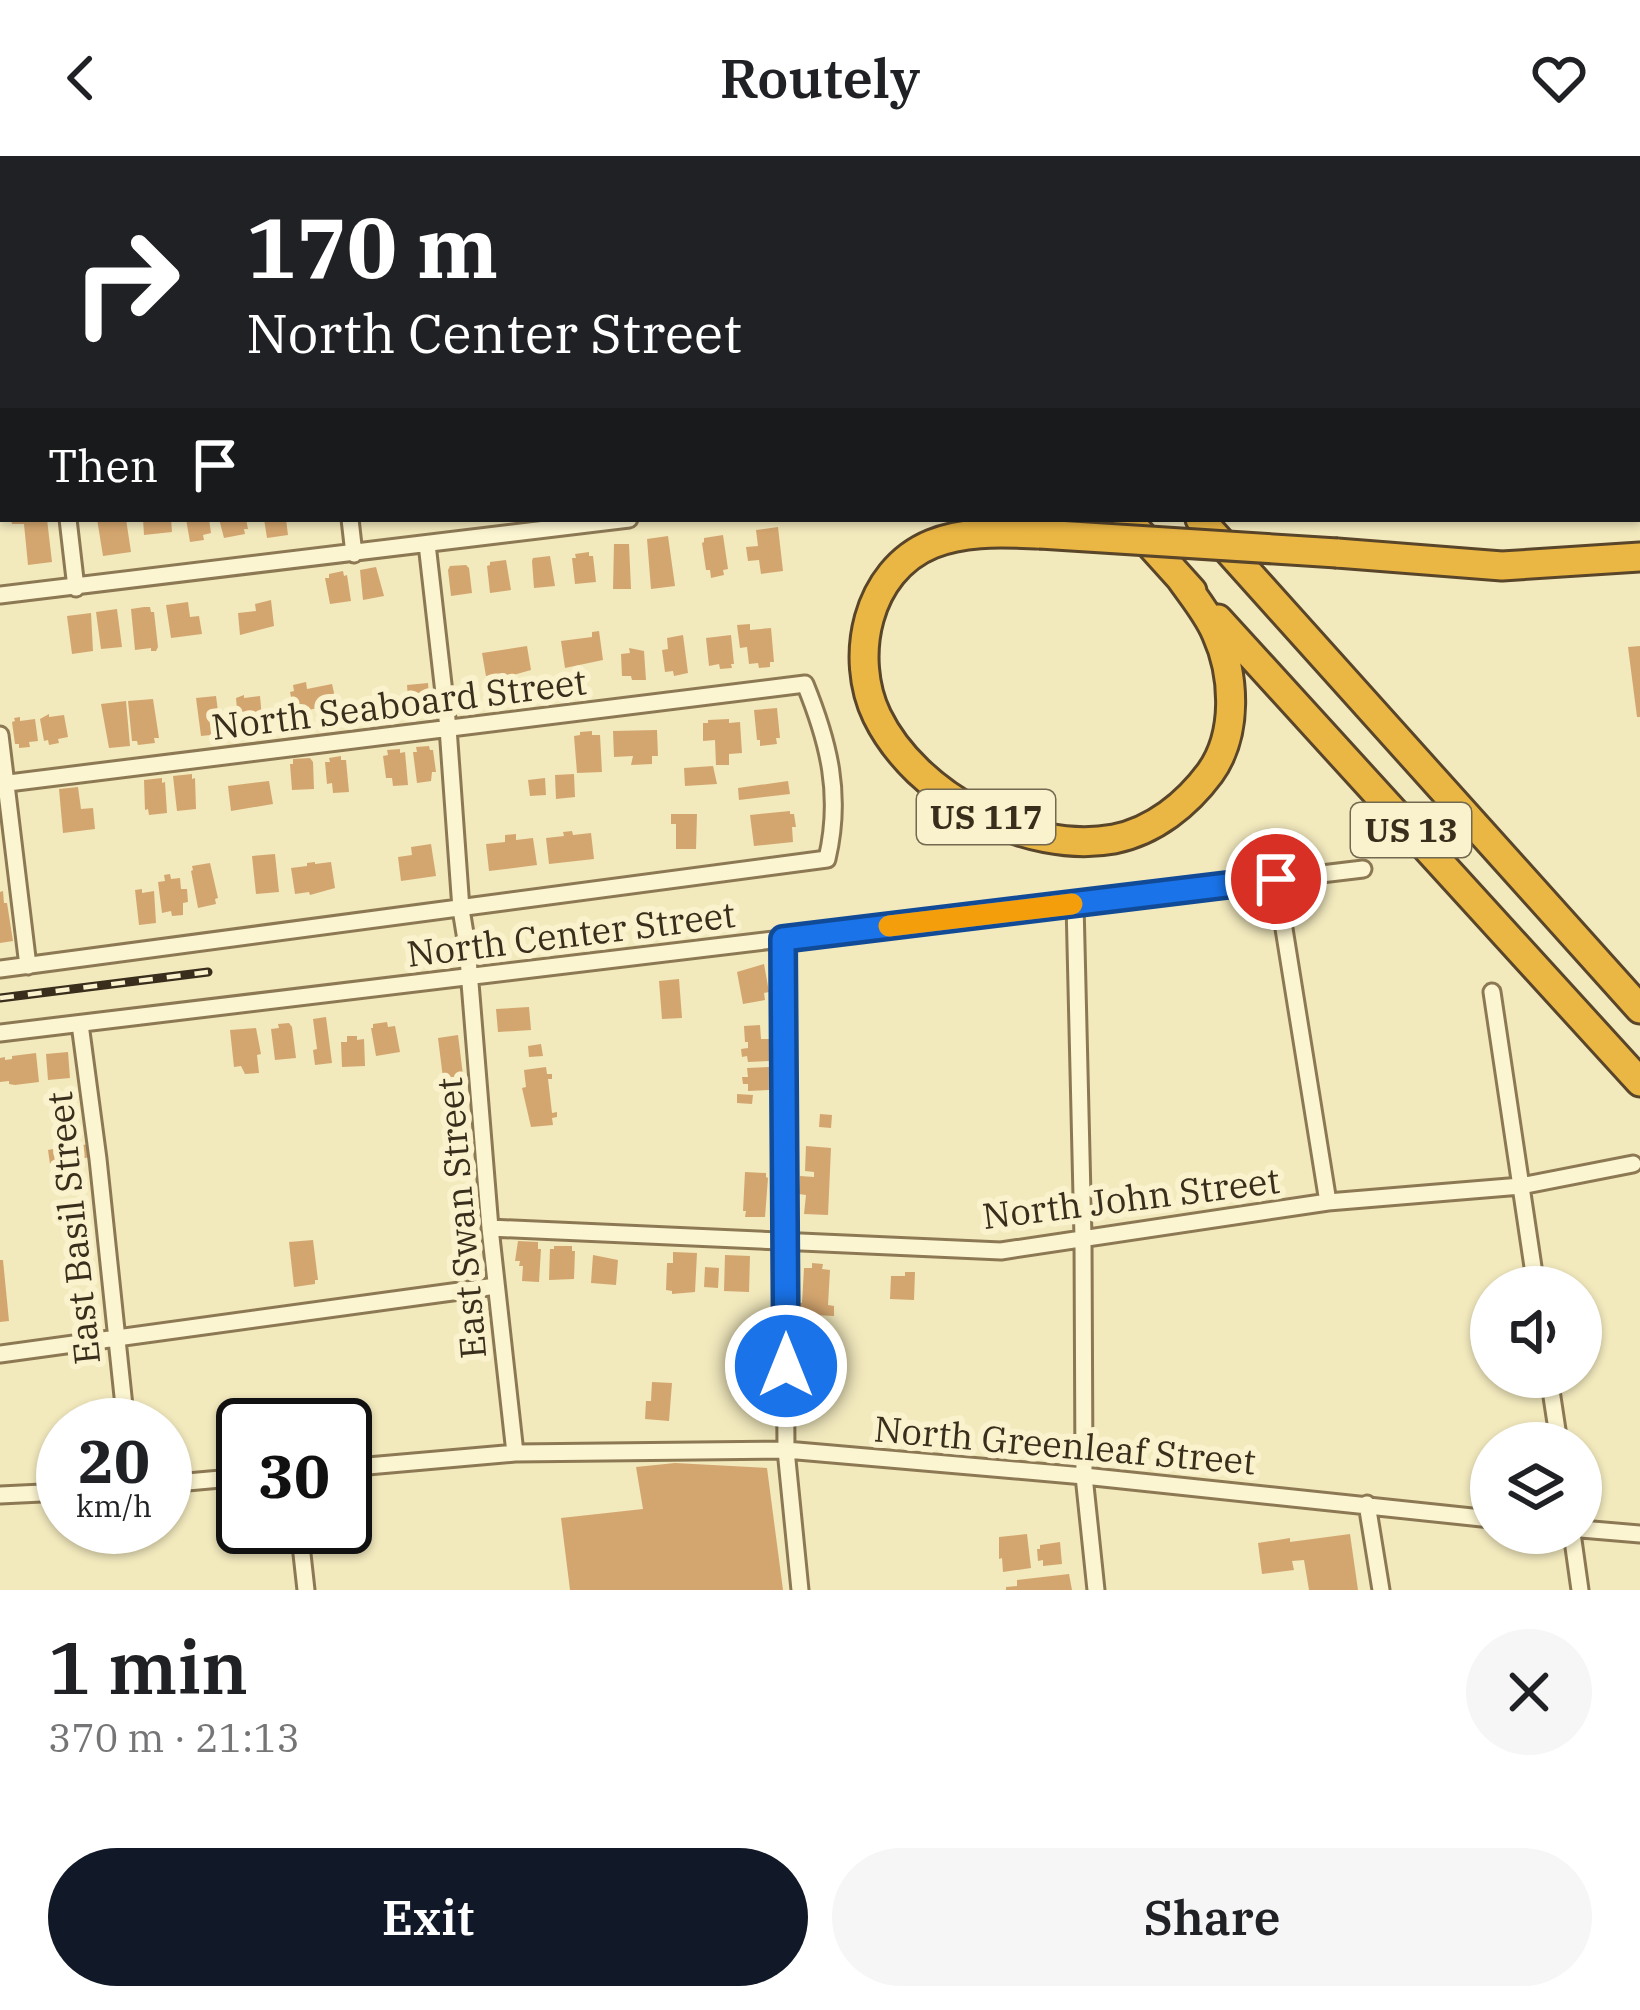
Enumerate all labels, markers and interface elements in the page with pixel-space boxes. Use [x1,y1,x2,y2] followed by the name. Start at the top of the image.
[720,43,920,113] text: Routely
[48,45,114,111] icon: back
[1526,45,1592,111] icon: heart
[246,192,498,301] text: 170 m
[48,204,204,360] icon: right
[246,298,742,368] text: North Center Street
[182,432,248,498] icon: arrive
[48,436,158,494] text: Then
[209,657,589,750] street label: North Seaboard Street
[917,790,1055,844] road number: US 117
[1351,803,1471,857] road number: US 13
[1225,828,1327,930] pin
[1243,846,1309,912] icon: arrive
[404,890,738,977] street label: North Center Street
[425,1075,496,1361] street label: East Swan Street
[35,1089,110,1367] street label: East Basil Street
[980,1156,1282,1239] street label: North John Street
[1470,1266,1602,1554] map controls
[1470,1266,1602,1398] button: sound
[723,1303,849,1429] position arrow
[216,1398,372,1554] speed limit sign: 30
[872,1404,1258,1485] street label: North Greenleaf Street
[78,1421,150,1500] text: 20
[1470,1422,1602,1554] button: layers
[76,1486,152,1525] text: km/h
[48,1620,248,1714] text: 1 min
[1466,1629,1592,1755] button: close
[48,1712,300,1763] text: 370 m · 21:13
[48,1848,808,1986] button: Exit
[832,1848,1592,1986] button: Share

